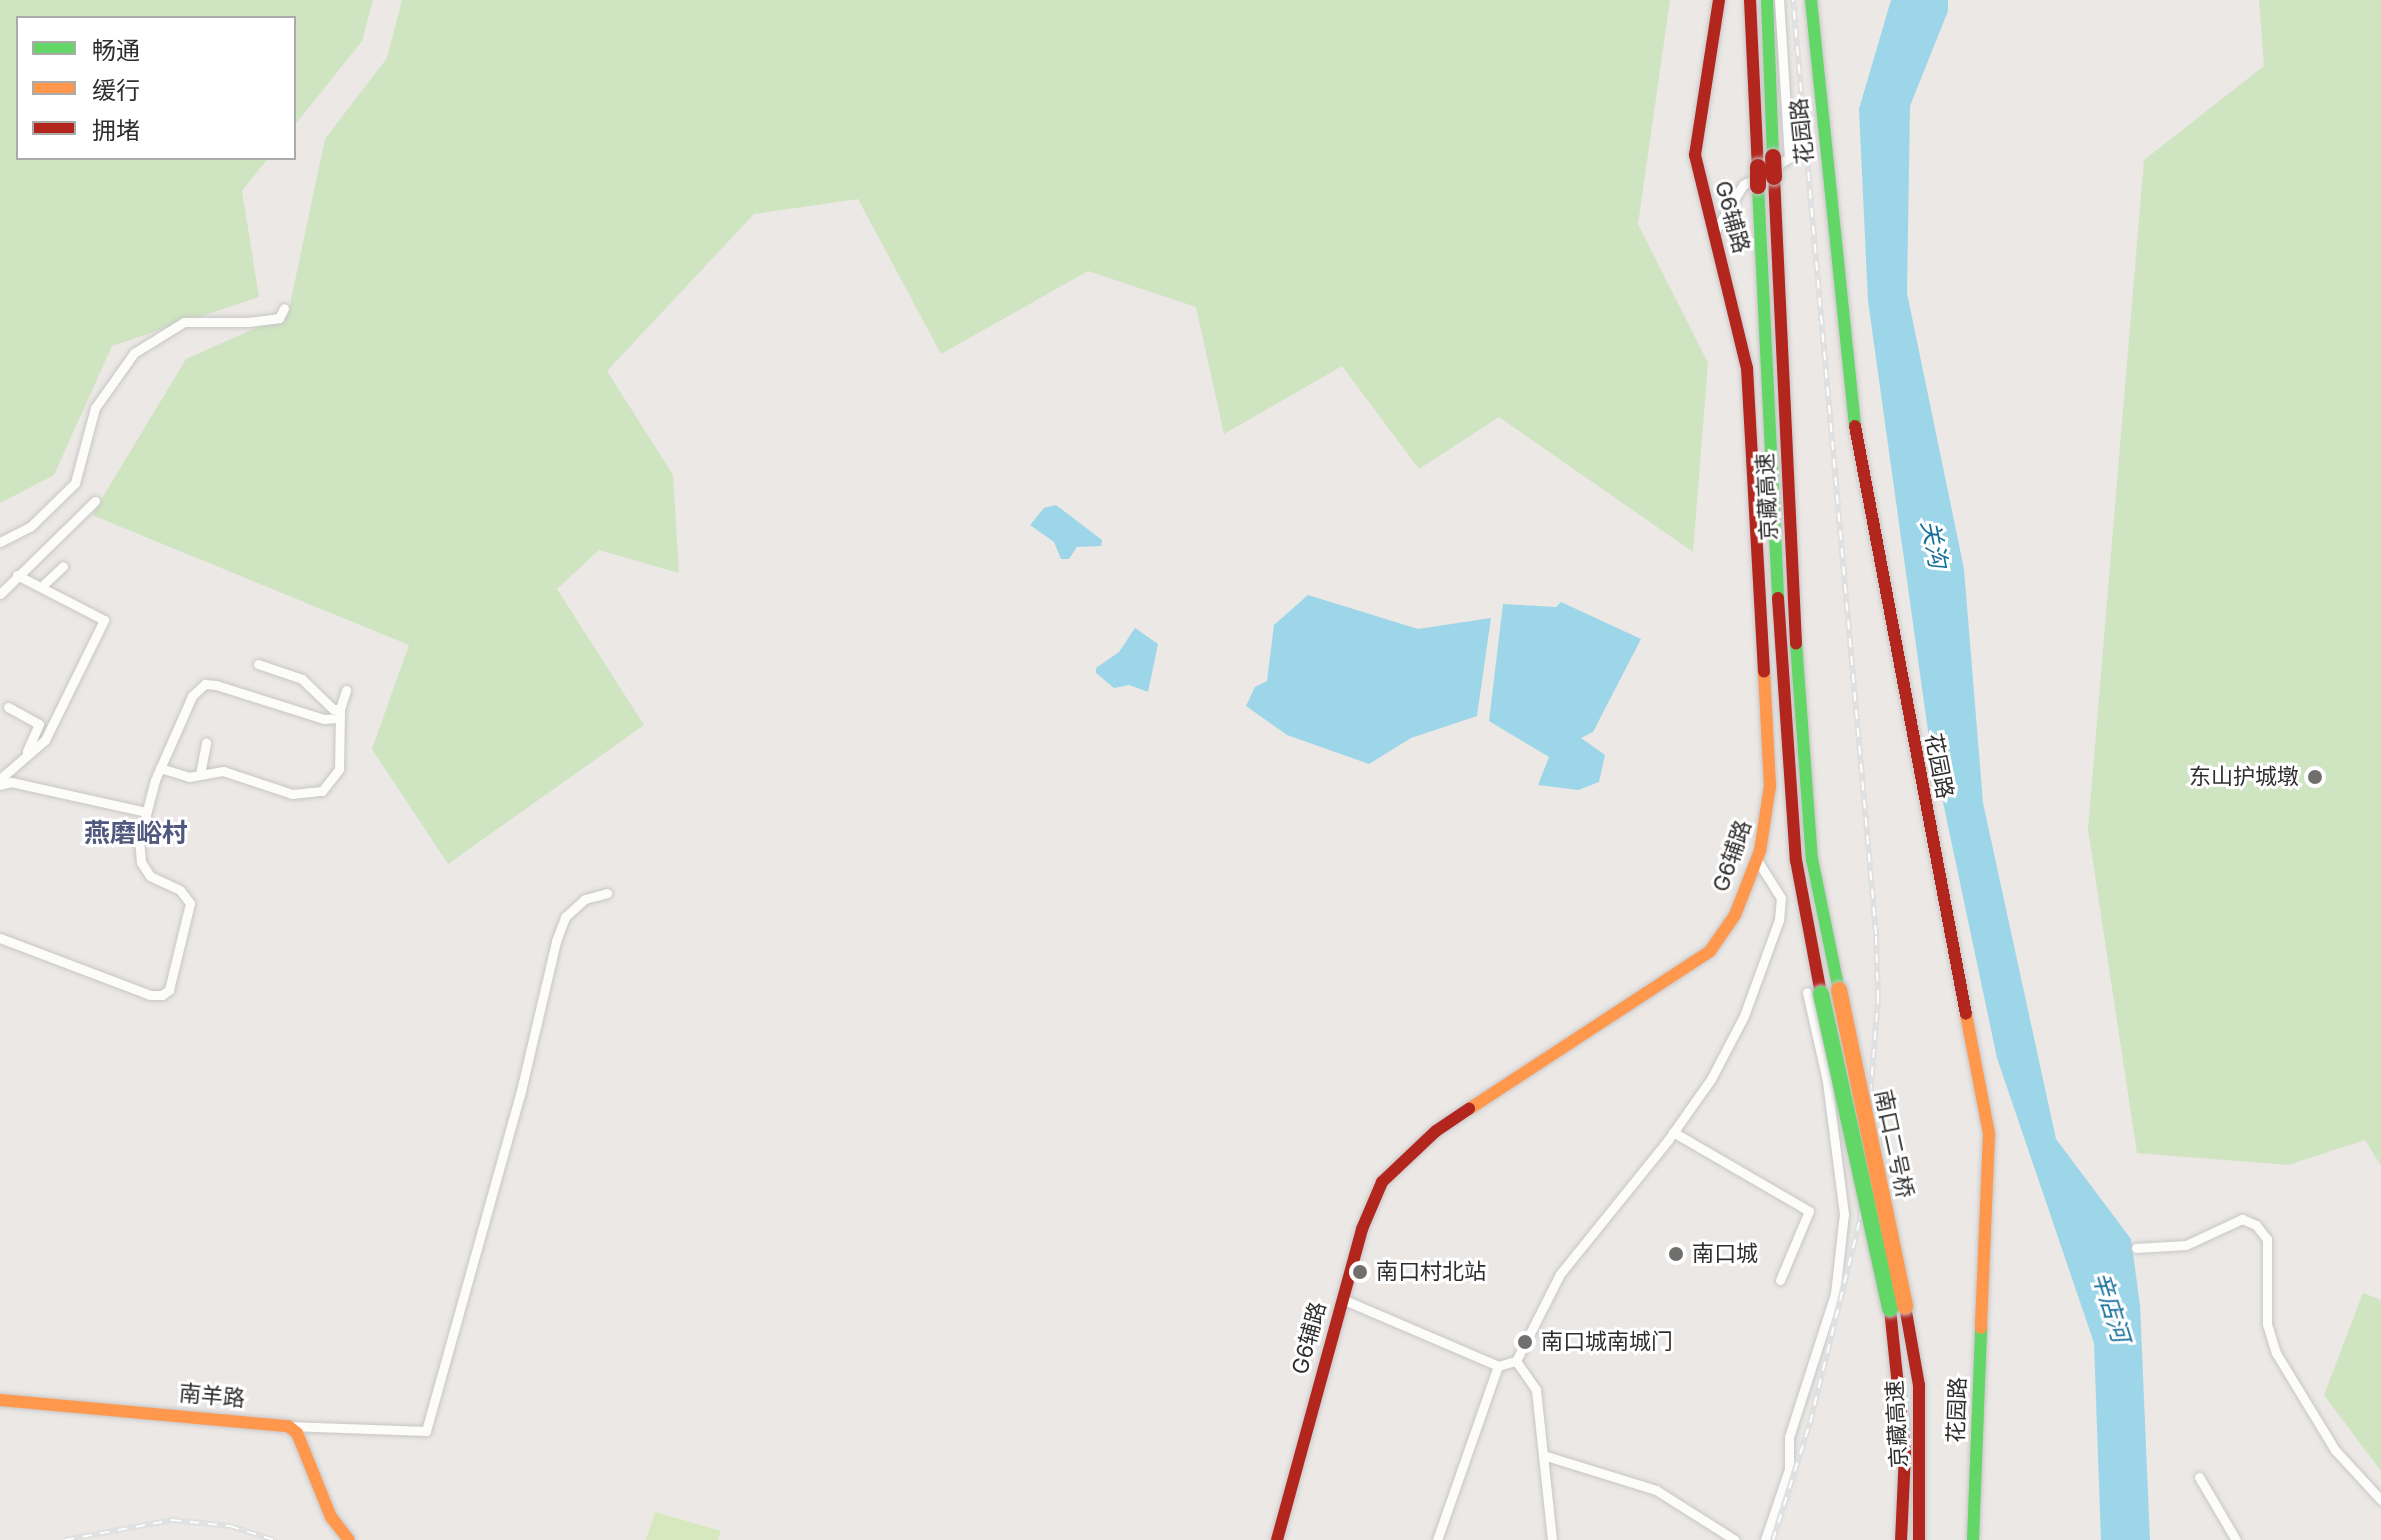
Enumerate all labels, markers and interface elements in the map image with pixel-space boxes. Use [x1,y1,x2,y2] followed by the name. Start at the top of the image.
[16,16,296,160] legend
[92,36,140,65] text: 畅通
[92,76,140,105] text: 缓行
[1785,97,1819,165] street label: 花园路
[92,116,140,145] text: 拥堵
[1709,178,1755,256] street label: G6辅路
[1752,452,1782,542] street label: 京藏高速
[1915,518,1953,570] water label: 关沟
[1920,731,1958,801] street label: 花园路
[2189,764,2299,790] place label: 东山护城墩
[2306,768,2324,786] marker: 东山护城墩
[84,817,188,849] district label: 燕磨峪村
[1707,817,1757,895] street label: G6辅路
[1870,1087,1918,1201] street label: 南口二号桥
[1692,1241,1758,1267] place label: 南口城
[1667,1245,1685,1263] marker: 南口城
[1376,1259,1486,1285] place label: 南口村北站
[1351,1263,1369,1281] marker: 南口村北站
[2087,1268,2135,1346] water label: 辛店河
[1287,1299,1331,1377] street label: G6辅路
[1541,1329,1673,1355] place label: 南口城南城门
[1516,1333,1534,1351] marker: 南口城南城门
[1943,1377,1971,1443] street label: 花园路
[1882,1379,1912,1469] street label: 京藏高速
[178,1380,246,1412] street label: 南羊路

